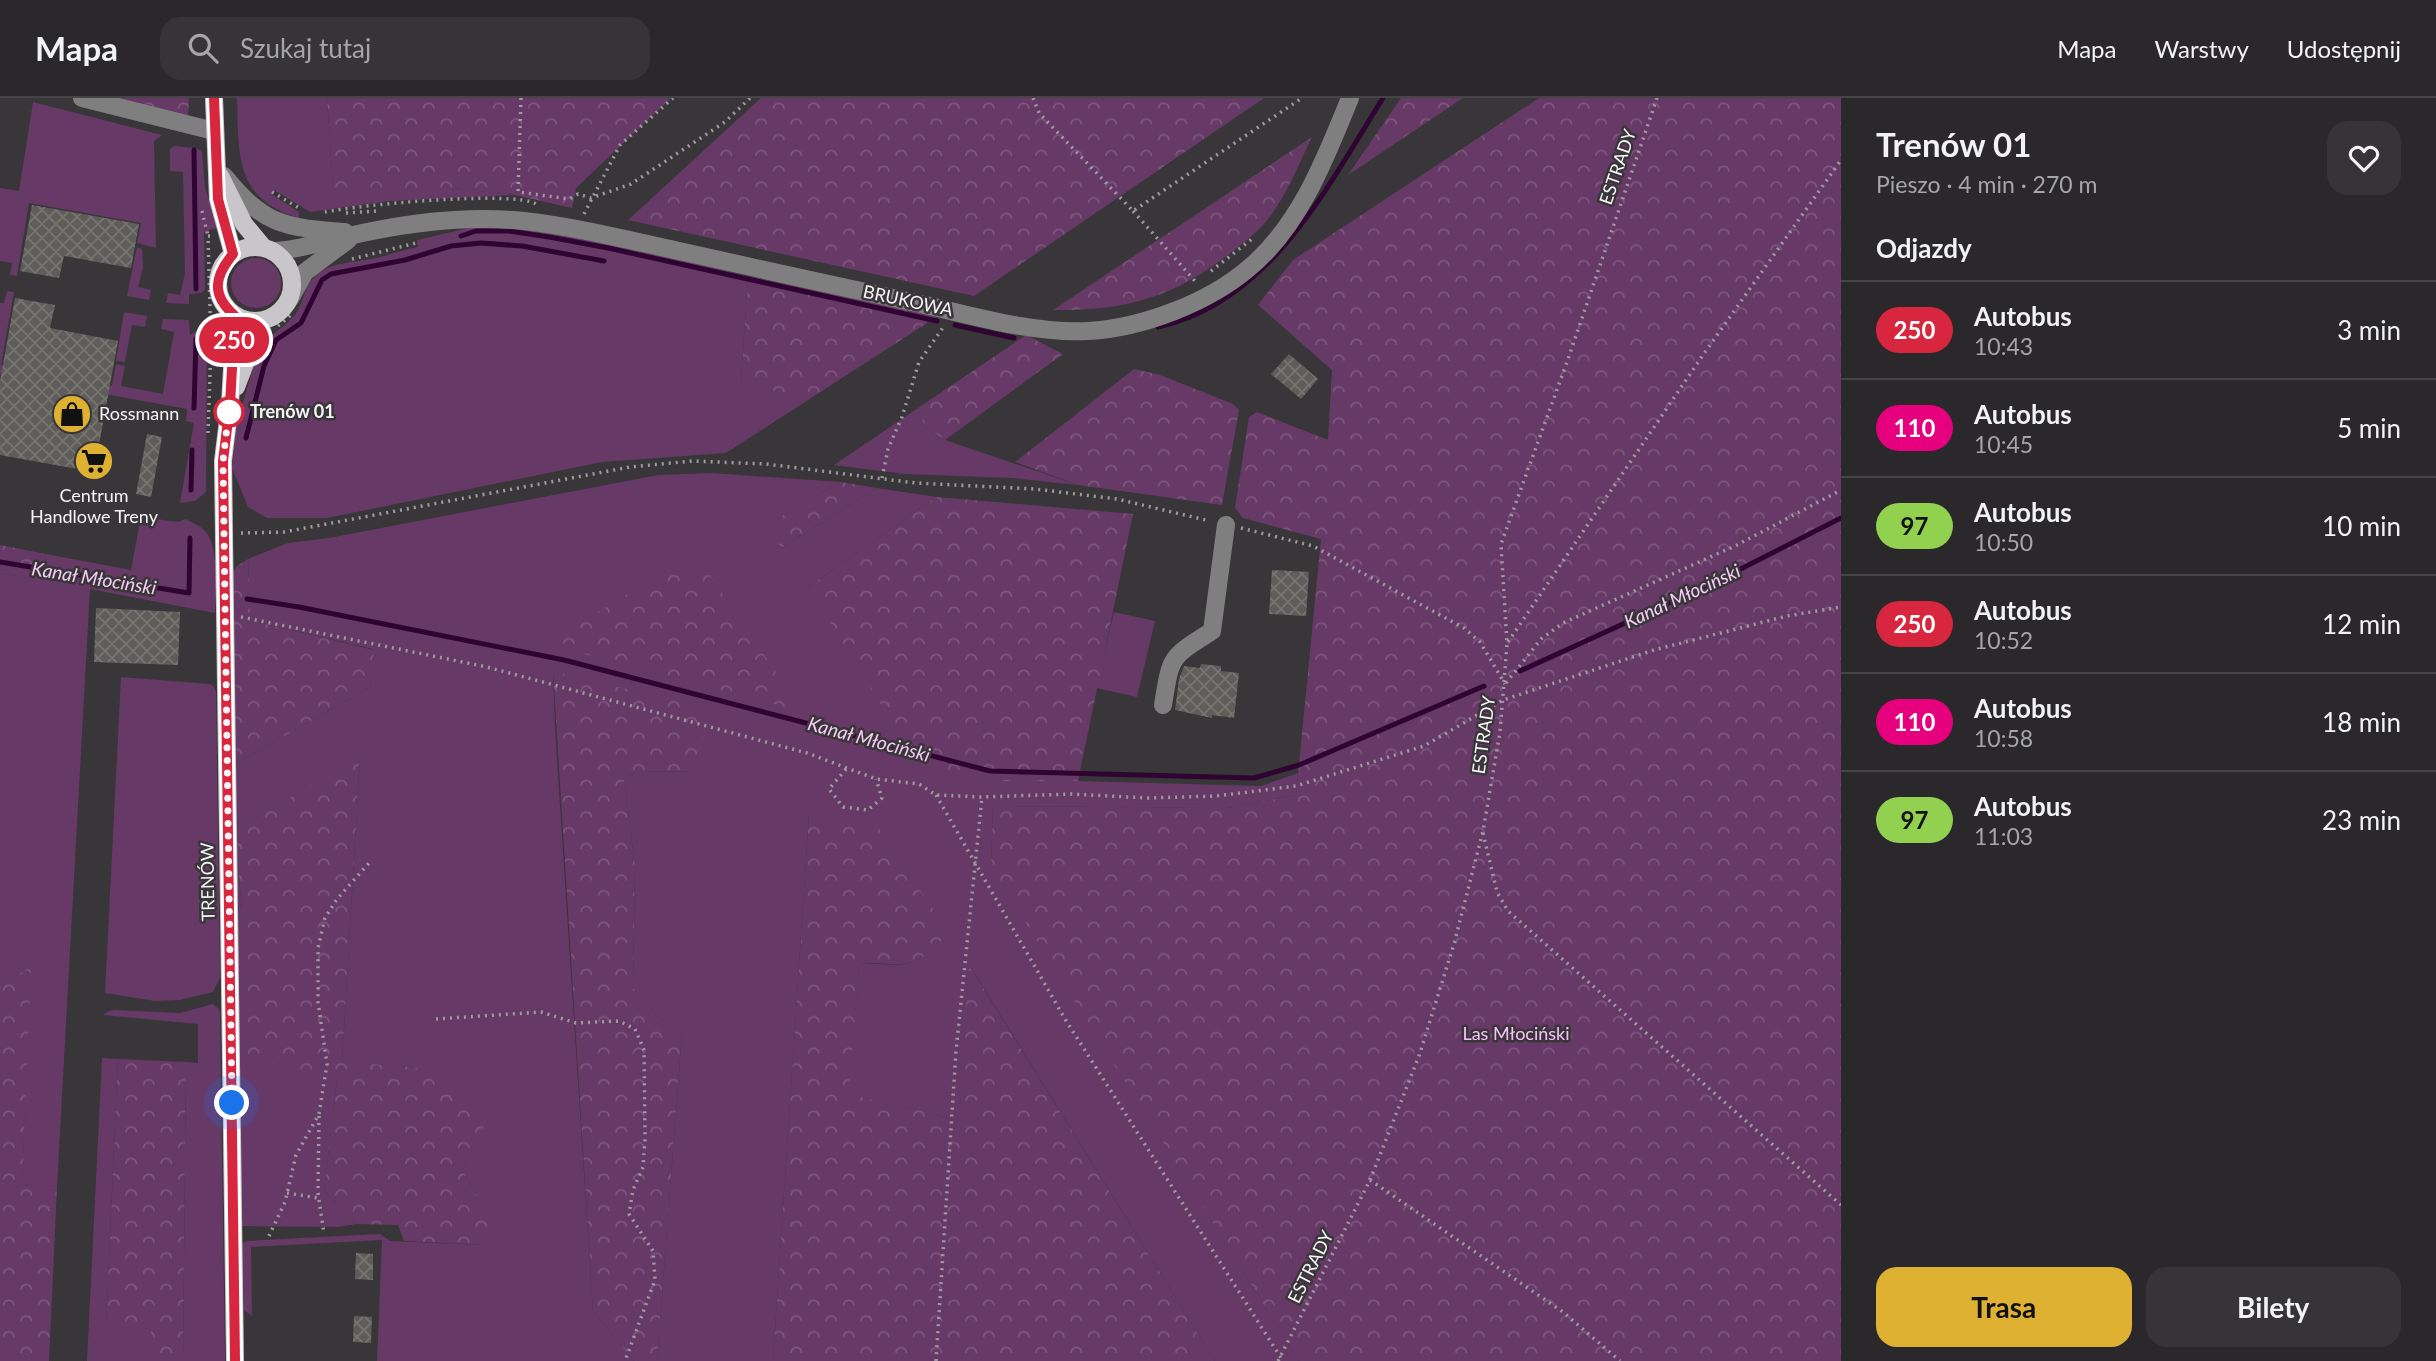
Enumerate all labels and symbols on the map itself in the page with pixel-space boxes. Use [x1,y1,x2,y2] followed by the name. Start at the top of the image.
[1594,125,1640,207] street label: ESTRADY
[861,280,956,320] street label: BRUKOWA
[194,317,274,363] line badge: 250
[51,393,93,435] shop icon: Rossmann
[214,397,244,427] marker: Trenów 01
[250,400,335,422] place label: Trenów 01
[99,402,179,424] place label: Rossmann
[73,440,115,482] supermarket icon: Centrum Handlowe Treny
[30,484,159,527] place label: Centrum Handlowe Treny
[30,556,159,599] water label: Kanał Młociński
[1620,558,1744,633] water label: Kanał Młociński
[1467,694,1499,775] street label: ESTRADY
[805,711,933,766] water label: Kanał Młociński
[195,842,219,922] street label: TRENÓW
[1462,1022,1570,1044] park label: Las Młociński
[214,1085,249,1120] your location
[1282,1226,1338,1307] street label: ESTRADY

